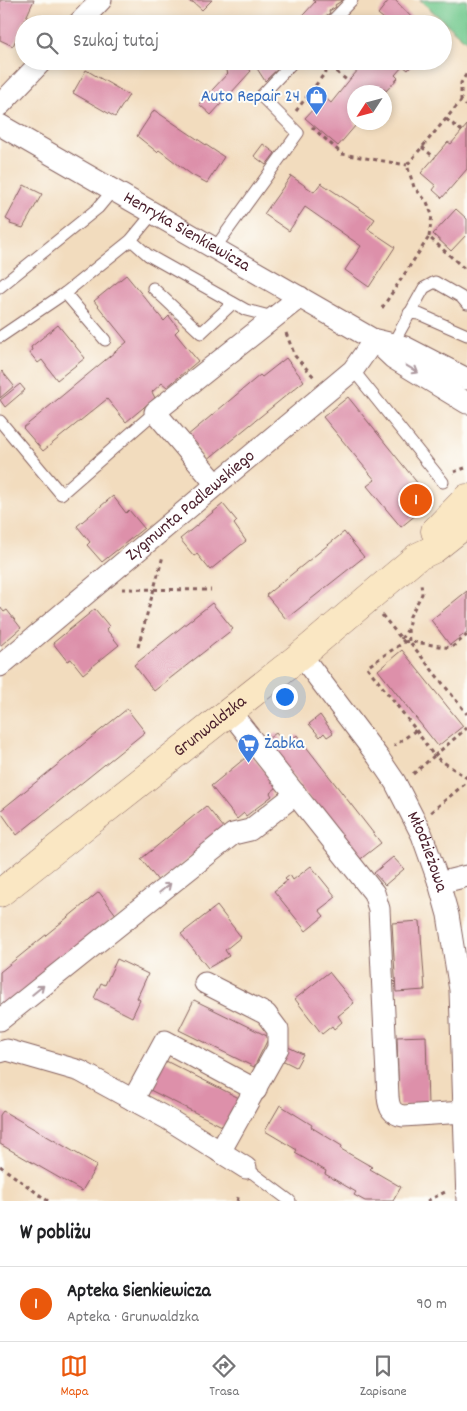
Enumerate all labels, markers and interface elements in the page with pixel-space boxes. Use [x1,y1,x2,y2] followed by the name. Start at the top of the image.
[15,15,452,70] search box
[33,29,61,57] icon: search
[73,29,159,56] text: Szukaj tutaj
[201,85,300,110] place label: Auto Repair 24
[304,85,328,116] shop icon: Auto Repair 24
[347,85,392,130] north arrow
[118,186,255,279] street label: Henryka Sienkiewicza
[405,364,419,375] one-way arrow
[121,444,261,568] street label: Zygmunta Padlewskiego
[400,481,432,519] pin: 1
[272,684,298,710] your location
[168,690,253,764] street label: Grunwaldzka
[236,732,260,763] supermarket icon: Żabka
[264,732,305,757] place label: Żabka
[400,807,454,895] street label: Młodzieżowa
[158,883,171,894] one-way arrow
[31,984,44,995] one-way arrow
[20,1219,91,1249] text: W pobliżu
[67,1279,211,1306] text: Apteka Sienkiewicza
[34,1293,38,1316] text: 1
[416,1293,447,1316] text: 90 m
[67,1306,199,1329] text: Apteka · Grunwaldzka
[60,1352,88,1402] tab: Mapa
[209,1352,239,1402] tab: Trasa
[360,1352,407,1402] tab: Zapisane

